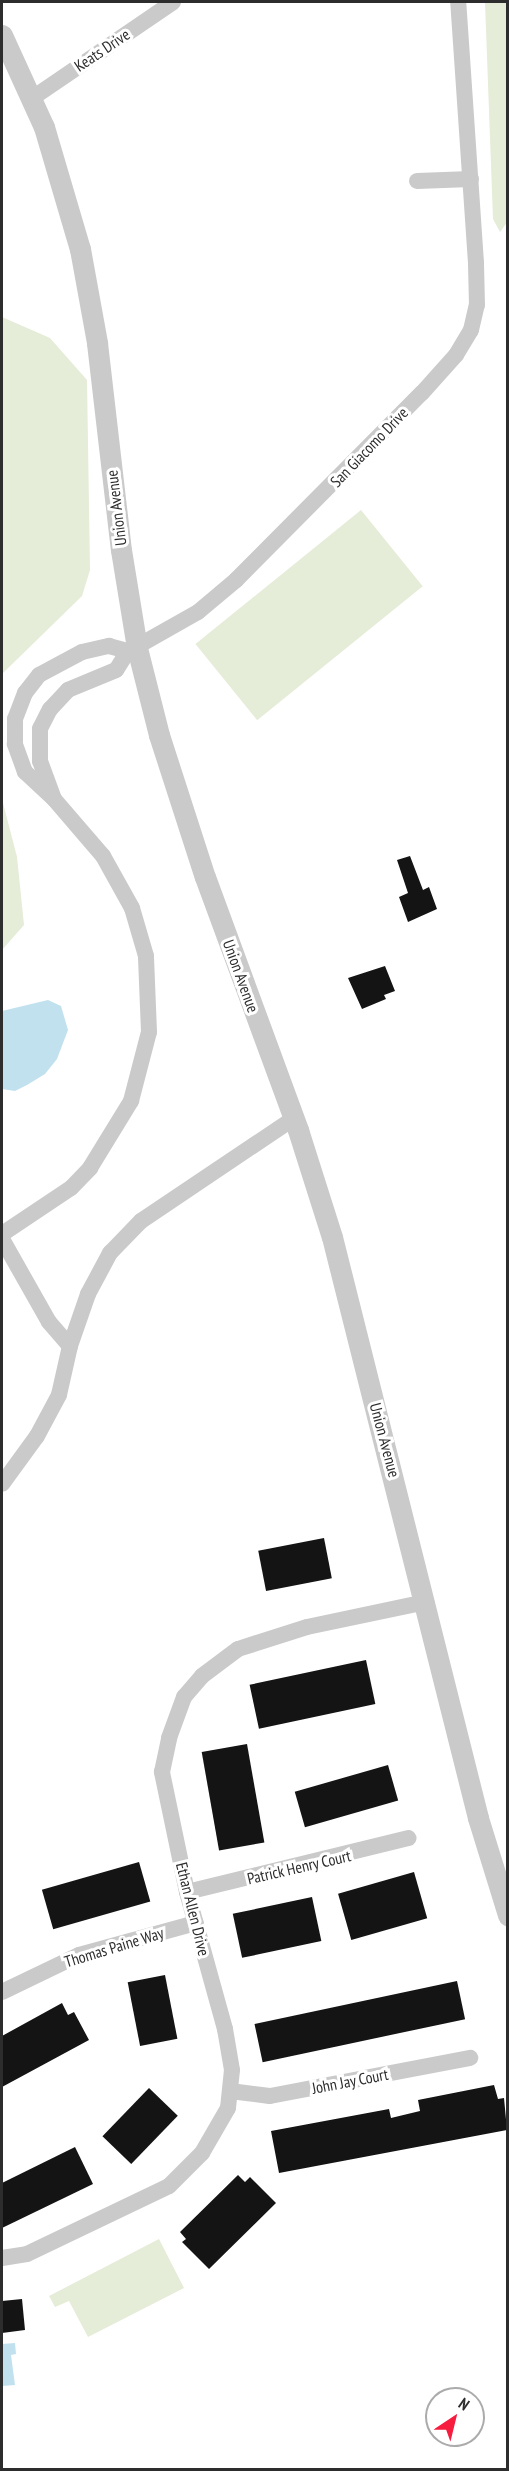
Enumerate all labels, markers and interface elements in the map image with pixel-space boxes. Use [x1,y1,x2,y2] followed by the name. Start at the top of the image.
[71,25,133,75] street label: Keats Drive
[326,403,412,491] street label: San Giacomo Drive
[102,469,130,547] street label: Union Avenue
[219,937,263,1015] street label: Union Avenue
[366,1401,404,1479] street label: Union Avenue
[245,1846,353,1888] street label: Patrick Henry Court
[172,1860,214,1958] street label: Ethan Allen Drive
[62,1923,166,1971] street label: Thomas Paine Way
[310,2064,390,2098] street label: John Jay Court
[425,2387,485,2447] north arrow
[455,2393,473,2415] text: N

